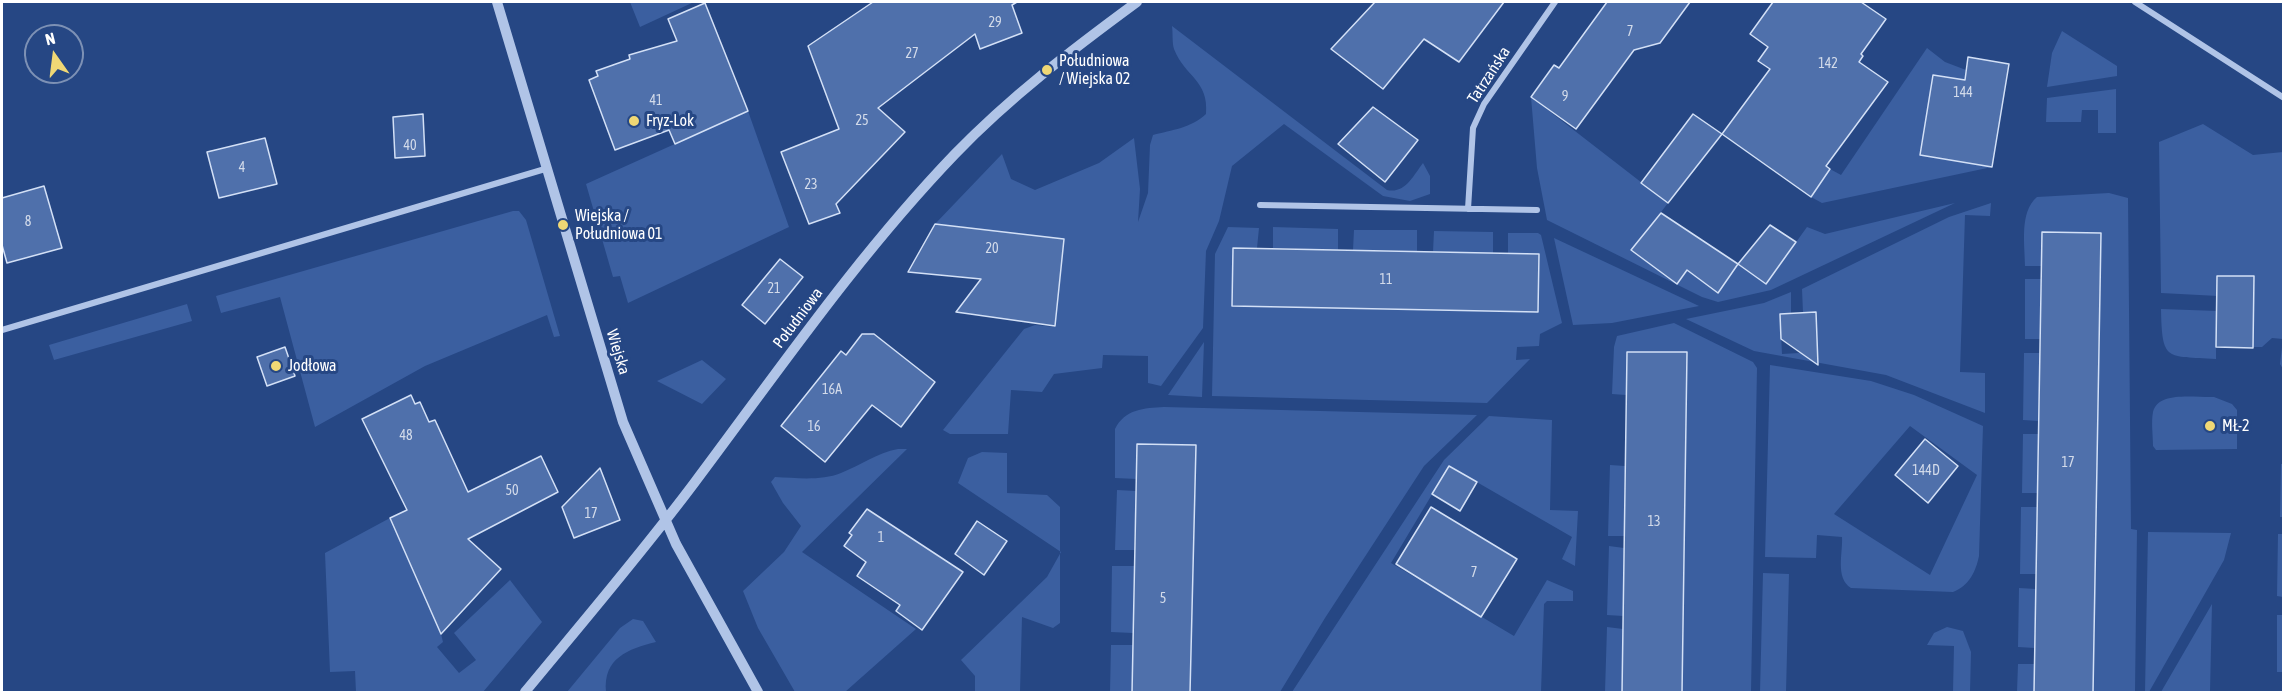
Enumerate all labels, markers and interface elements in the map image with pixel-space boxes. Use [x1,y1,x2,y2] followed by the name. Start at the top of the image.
[988,15,1002,31] house number: 29
[24,24,84,84] north arrow
[1627,24,1633,40] house number: 7
[43,29,57,48] text: N
[1464,43,1514,107] street label: Tatrzańska
[905,46,919,62] house number: 27
[1059,51,1130,89] place label: Południowa / Wiejska 02
[1818,56,1838,72] house number: 142
[1040,63,1054,77] marker: Południowa / Wiejska 02
[1953,85,1973,101] house number: 144
[1562,89,1568,105] house number: 9
[649,93,663,109] house number: 41
[646,111,694,131] place label: Fryz-Lok
[855,113,869,129] house number: 25
[627,114,641,128] marker: Fryz-Lok
[403,138,417,154] house number: 40
[239,160,245,176] house number: 4
[804,177,818,193] house number: 23
[575,206,663,244] place label: Wiejska / Południowa 01
[25,214,31,230] house number: 8
[556,218,570,232] marker: Wiejska / Południowa 01
[985,241,999,257] house number: 20
[1379,272,1393,288] house number: 11
[767,281,781,297] house number: 21
[769,284,827,352] street label: Południowa
[602,327,634,377] street label: Wiejska
[288,356,336,376] place label: Jodłowa
[269,359,283,373] marker: Jodłowa
[822,382,842,398] house number: 16A
[2222,416,2250,436] place label: MŁ-2
[807,419,821,435] house number: 16
[2203,419,2217,433] marker: MŁ-2
[399,428,413,444] house number: 48
[2061,455,2075,471] house number: 17
[1912,463,1940,479] house number: 144D
[505,483,519,499] house number: 50
[584,506,598,522] house number: 17
[1647,514,1661,530] house number: 13
[878,530,884,546] house number: 1
[1471,565,1477,581] house number: 7
[1160,591,1166,607] house number: 5

